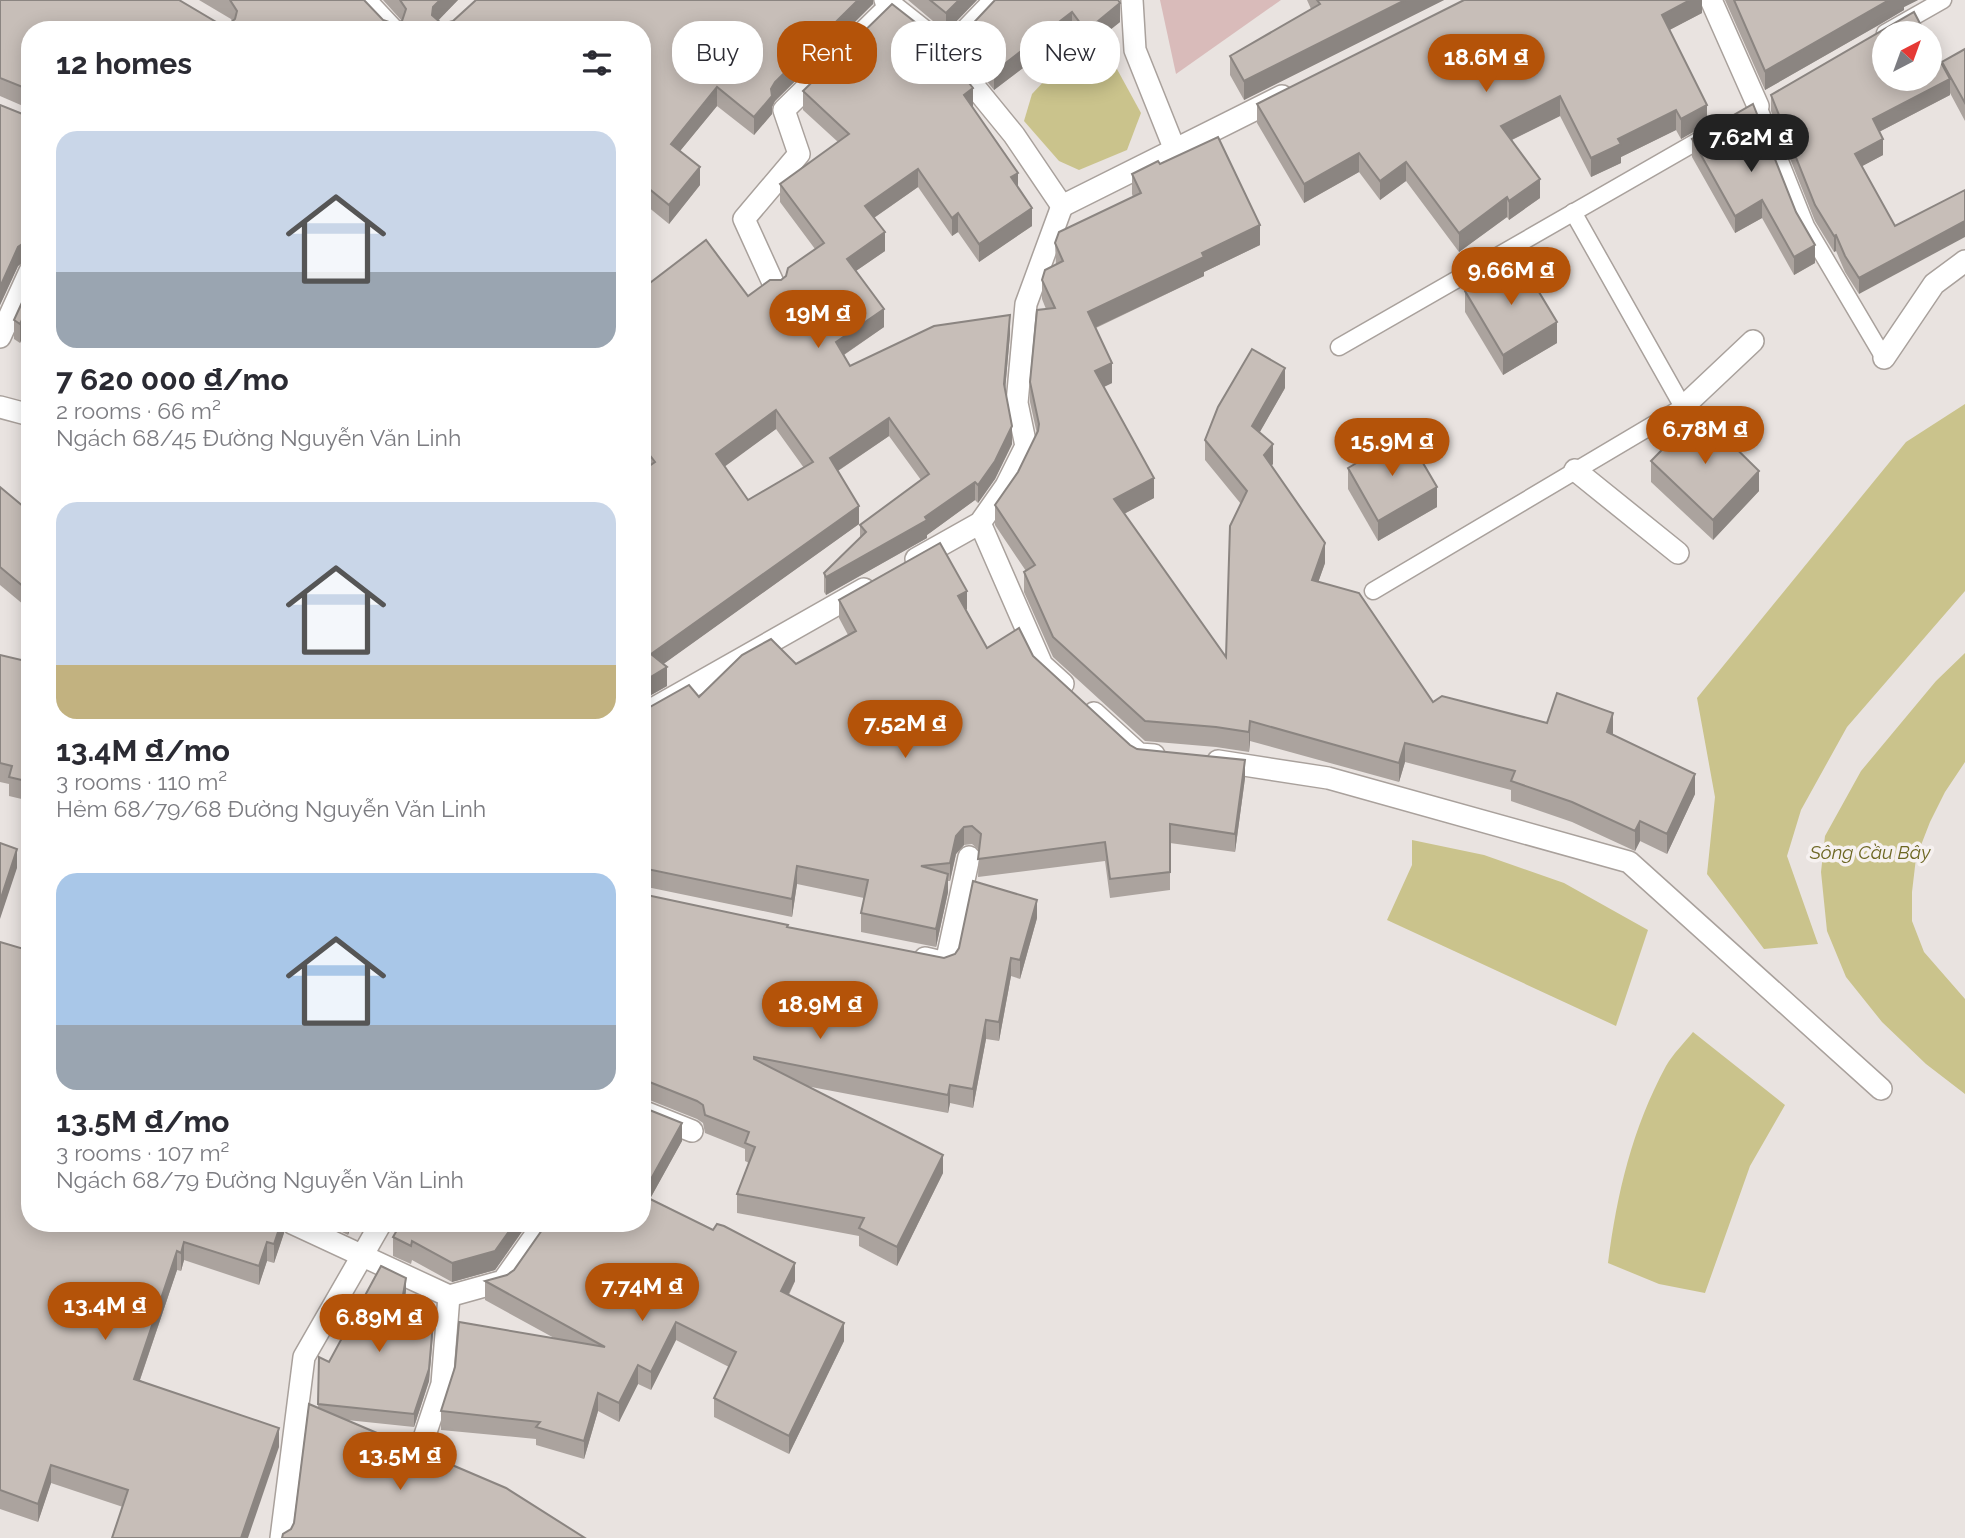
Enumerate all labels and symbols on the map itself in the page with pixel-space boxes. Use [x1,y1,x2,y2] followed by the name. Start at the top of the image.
[1872,21,1942,91] north arrow
[1421,34,1551,94] pin: 18.6M ₫
[1686,114,1816,174] pin: 7.62M ₫
[1446,247,1576,307] pin: 9.66M ₫
[769,290,867,350] pin: 19M ₫
[1640,406,1770,466] pin: 6.78M ₫
[1327,419,1457,478] pin: 15.9M ₫
[840,700,970,760] pin: 7.52M ₫
[1809,841,1931,863] water label: Sông Cầu Bây
[755,982,885,1041] pin: 18.9M ₫
[577,1264,707,1323] pin: 7.74M ₫
[40,1282,170,1342] pin: 13.4M ₫
[314,1294,444,1354] pin: 6.89M ₫
[335,1432,465,1492] pin: 13.5M ₫

